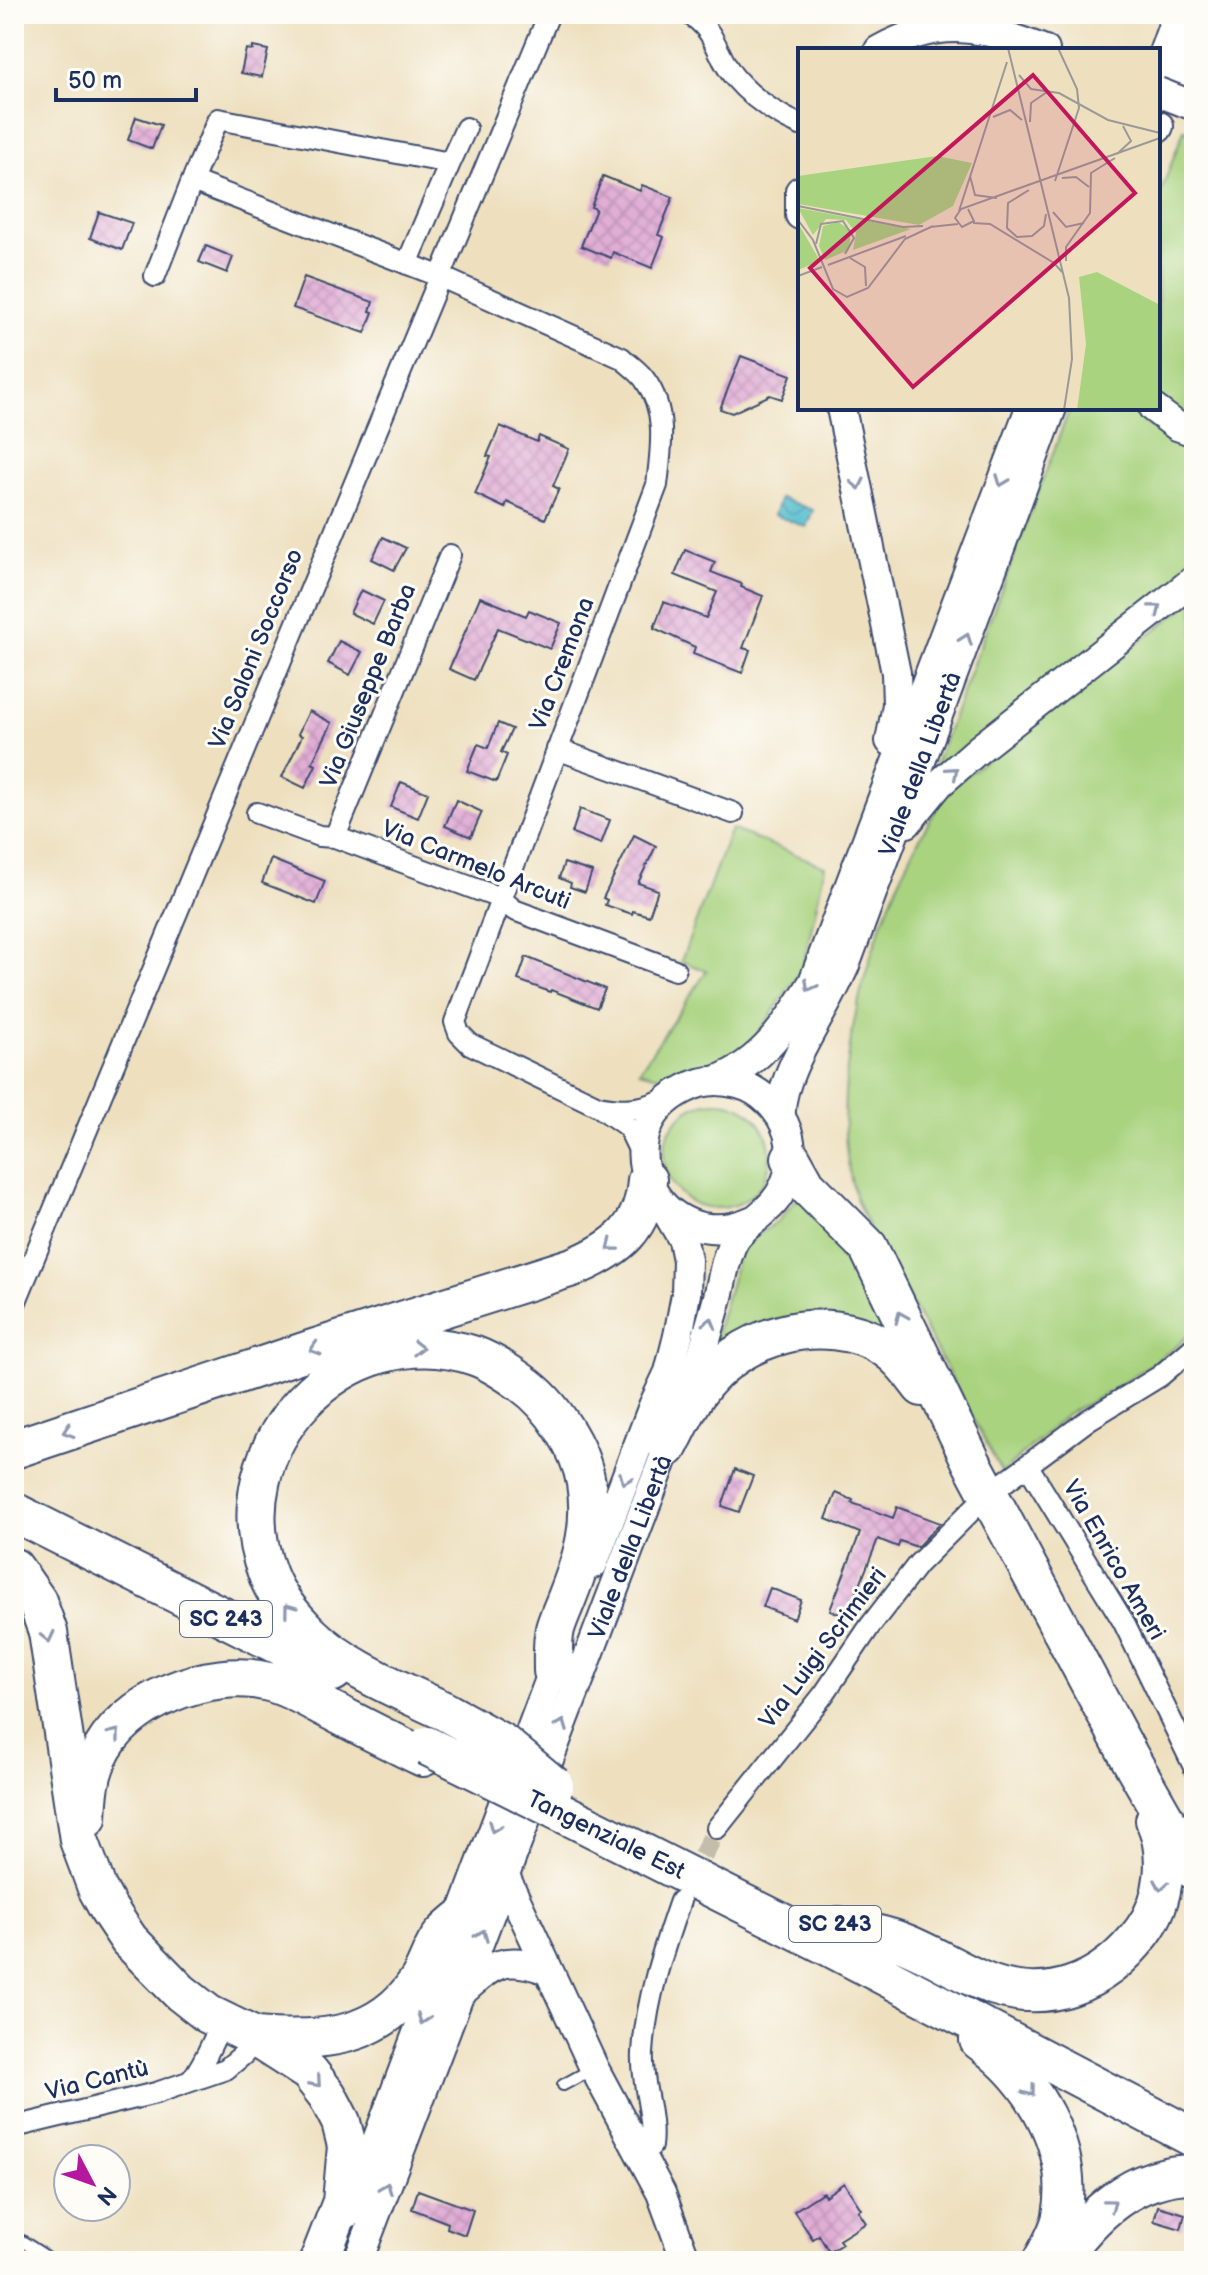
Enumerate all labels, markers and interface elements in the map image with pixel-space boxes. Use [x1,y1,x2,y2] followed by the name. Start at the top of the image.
[798,48,1160,410] inset map
[56,52,196,102] scale bar
[68,66,122,95] text: 50 m
[995,473,1012,487] one-way arrow
[849,477,866,490] one-way arrow
[203,545,309,753] street label: Via Saloni Soccorso
[314,580,422,792] street label: Via Giuseppe Barba
[523,593,601,735] street label: Via Cremona
[1147,605,1162,619] one-way arrow
[956,633,973,647] one-way arrow
[872,668,967,860] street label: Viale della Libertà
[943,767,958,781] one-way arrow
[377,814,575,916] street label: Via Carmelo Arcuti
[805,977,820,992] one-way arrow
[607,1236,622,1250] one-way arrow
[895,1311,911,1325] one-way arrow
[701,1317,717,1331] one-way arrow
[309,1339,323,1355] one-way arrow
[412,1339,425,1357] one-way arrow
[62,1422,76,1438] one-way arrow
[582,1451,678,1643] street label: Viale della Libertà
[618,1471,635,1485] one-way arrow
[1056,1475,1172,1645] street label: Via Enrico Ameri
[753,1562,893,1734] street label: Via Luigi Scrimieri
[180,1601,272,1637] road number: SC 243
[284,1603,299,1618] one-way arrow
[39,1629,56,1643] one-way arrow
[552,1719,569,1733] one-way arrow
[105,1729,120,1743] one-way arrow
[522,1784,690,1886] street label: Tangenziale Est
[487,1819,504,1833] one-way arrow
[1153,1879,1170,1892] one-way arrow
[789,1906,881,1942] road number: SC 243
[472,1929,489,1943] one-way arrow
[416,2012,432,2026] one-way arrow
[42,2053,152,2107] street label: Via Cantù
[306,2072,321,2087] one-way arrow
[1020,2083,1034,2097] one-way arrow
[52,2143,132,2223] north arrow
[90,2180,122,2210] text: N
[376,2182,393,2196] one-way arrow
[1102,2199,1117,2213] one-way arrow

